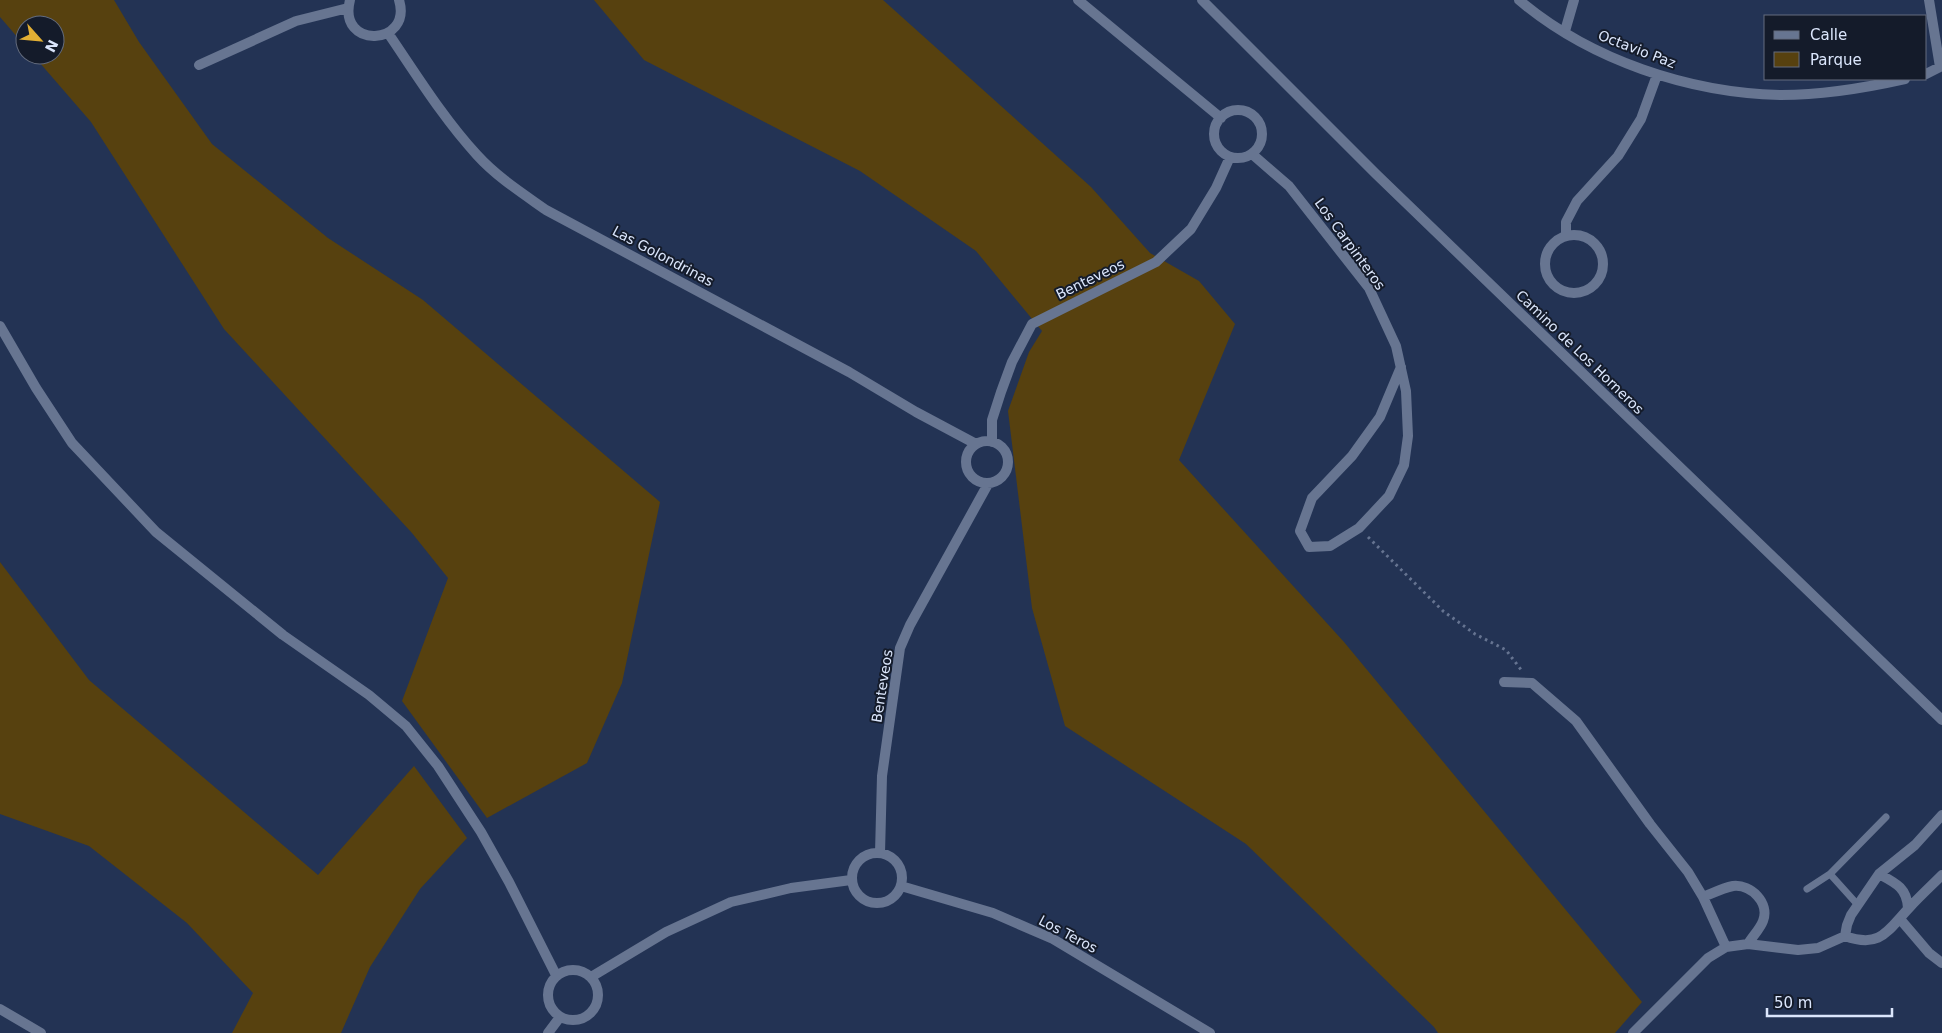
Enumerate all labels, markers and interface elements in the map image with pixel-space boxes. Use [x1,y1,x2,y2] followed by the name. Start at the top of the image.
[15,15,65,65] north arrow
[1764,15,1927,80] legend
[1810,26,1847,44] text: Calle
[1596,27,1678,71] street label: Octavio Paz
[42,37,61,55] text: N
[1810,51,1862,69] text: Parque
[1311,195,1389,293] street label: Los Carpinteros
[610,223,716,289] street label: Las Golondrinas
[1053,256,1127,302] street label: Benteveos
[1513,287,1647,417] street label: Camino de Los Horneros
[868,648,896,724] street label: Benteveos
[1036,912,1100,956] street label: Los Teros
[1767,986,1892,1018] scale bar
[1774,994,1812,1012] text: 50 m

